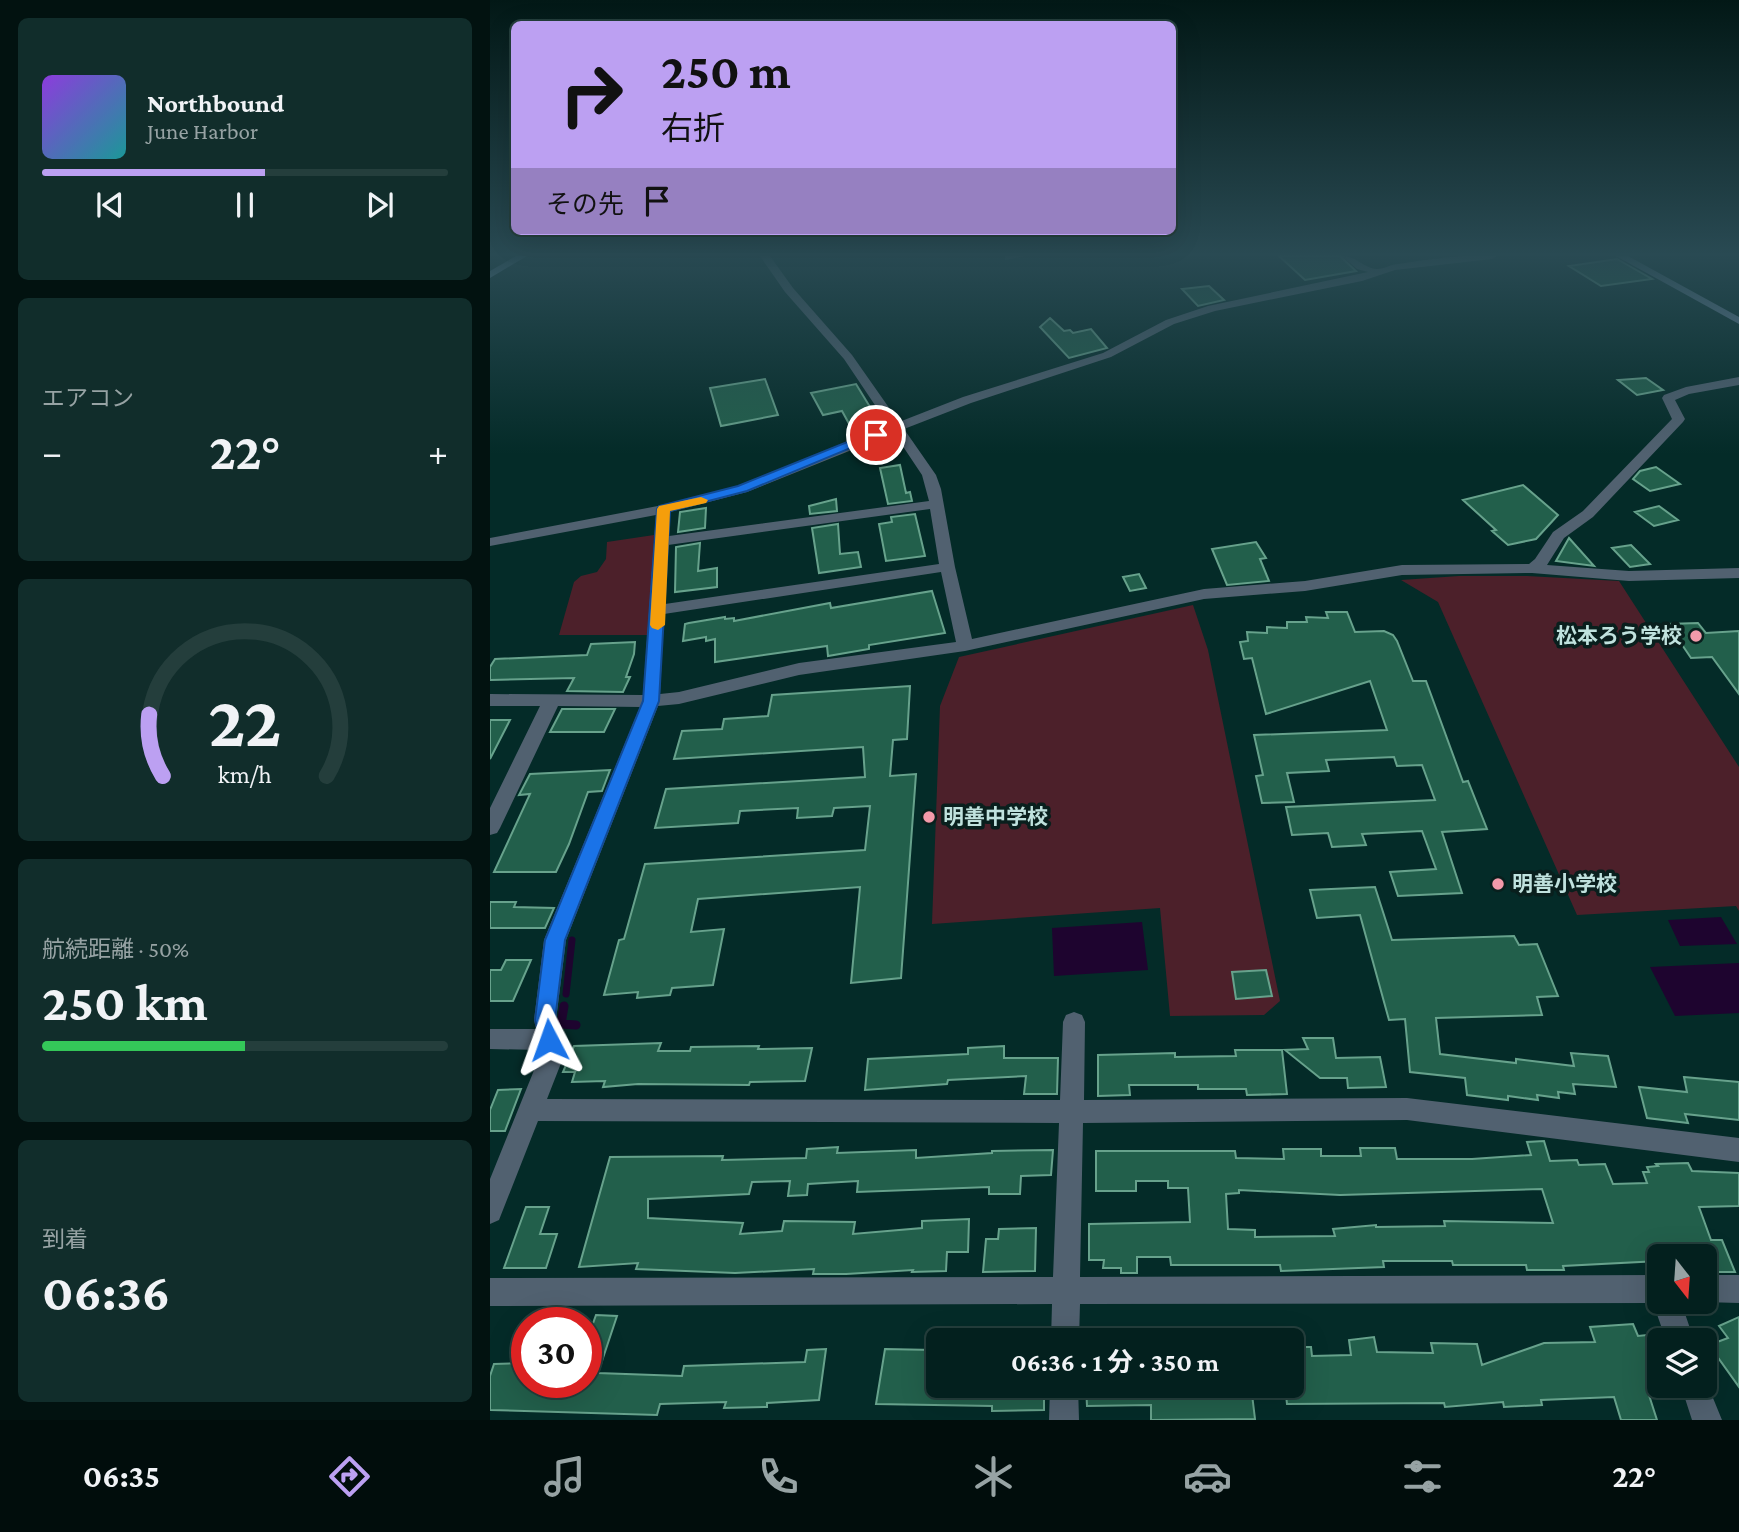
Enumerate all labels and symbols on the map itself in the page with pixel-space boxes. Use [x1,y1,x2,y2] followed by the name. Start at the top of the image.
[846,405,906,465] pin
[1556,624,1682,648] place label: 松本ろう学校
[1688,628,1704,644] marker: 松本ろう学校
[943,805,1048,829] place label: 明善中学校
[921,809,937,825] marker: 明善中学校
[1512,872,1617,896] place label: 明善小学校
[1490,876,1506,892] marker: 明善小学校
[512,1003,586,1077] position arrow
[1647,1244,1717,1314] north arrow
[511,1307,602,1398] speed limit sign: 30

